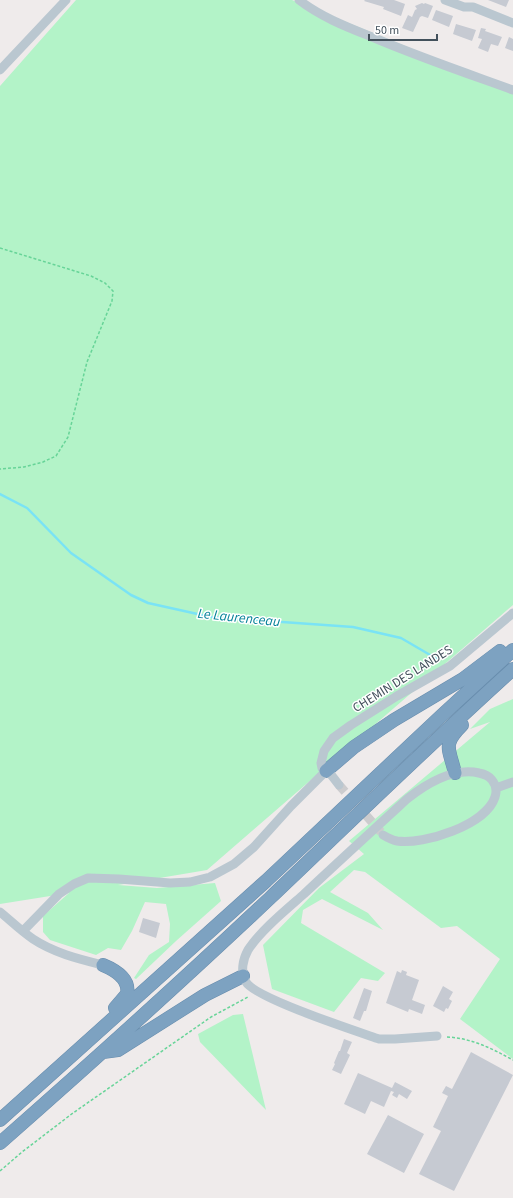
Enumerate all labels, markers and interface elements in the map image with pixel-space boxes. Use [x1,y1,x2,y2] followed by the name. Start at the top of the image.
[369,16,437,42] scale bar
[375,22,399,39] text: 50 m
[197,604,281,632] water label: Le Laurenceau
[349,641,456,717] street label: CHEMIN DES LANDES

